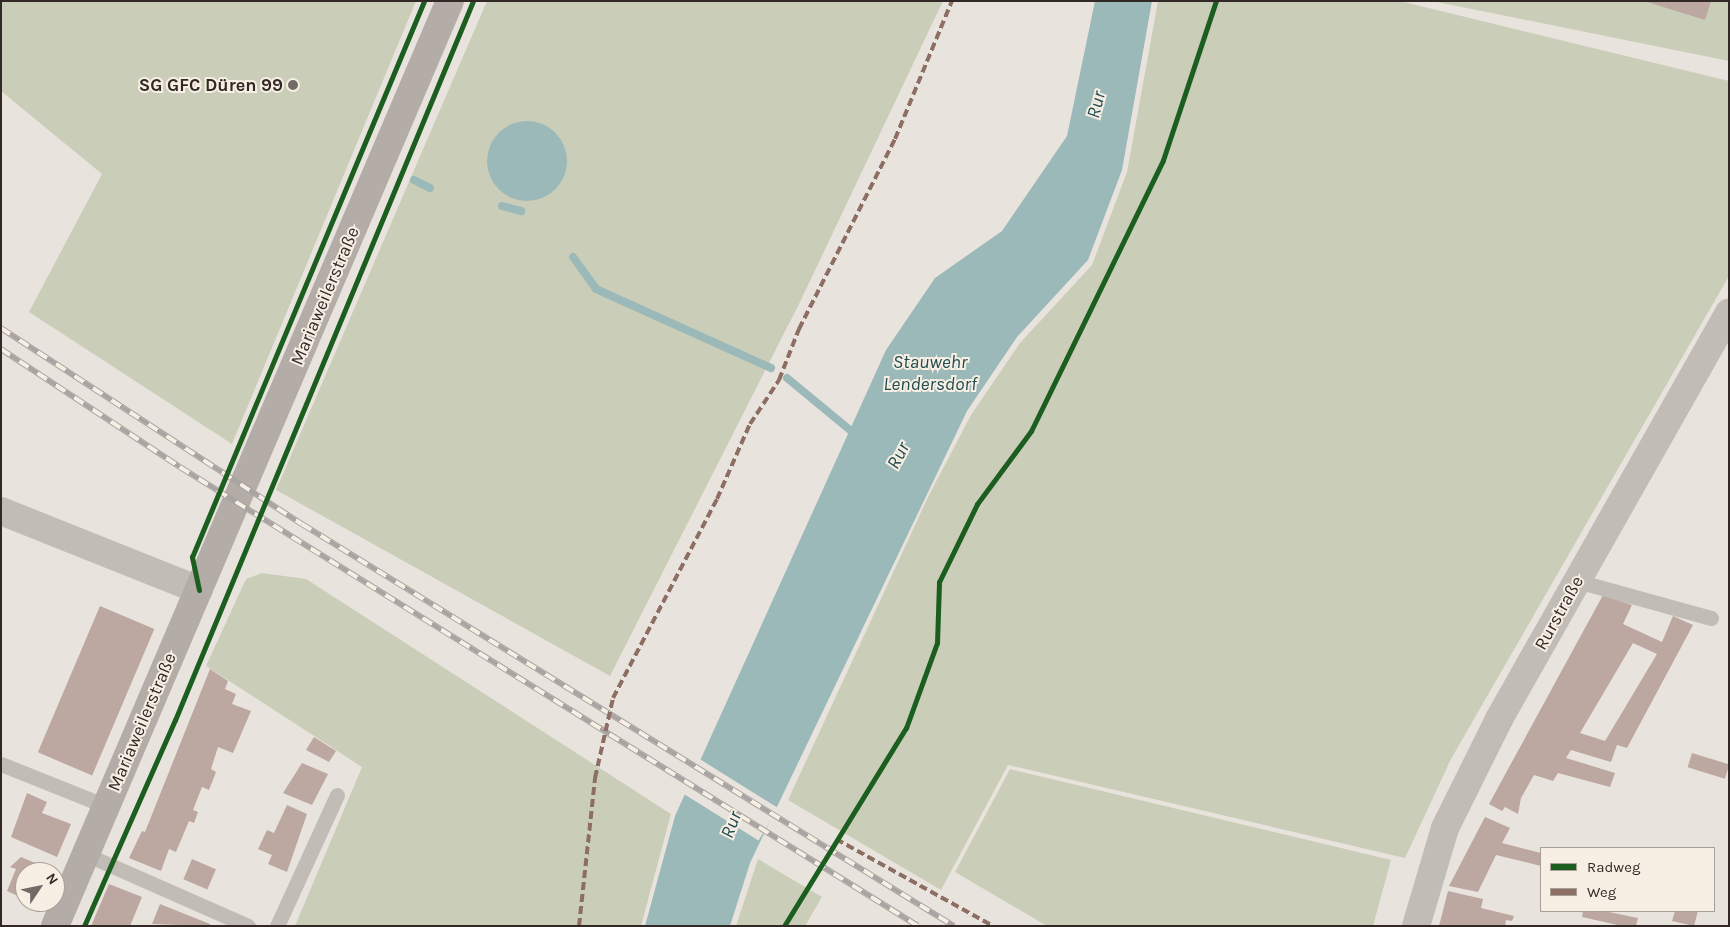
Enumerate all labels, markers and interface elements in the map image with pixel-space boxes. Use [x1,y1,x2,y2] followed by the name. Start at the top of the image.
[139,74,283,96] place label: SG GFC Düren 99
[287,79,299,91] marker: SG GFC Düren 99
[1083,89,1111,121] water label: Rur
[286,224,364,368] street label: Mariaweilerstraße
[883,352,977,396] water label: Stauwehr Lendersdorf
[883,439,915,473] water label: Rur
[1530,572,1588,654] street label: Rurstraße
[103,650,181,794] street label: Mariaweilerstraße
[716,808,748,842] water label: Rur
[1540,847,1715,912] legend
[1587,858,1640,876] text: Radweg
[15,862,65,912] north arrow
[42,870,62,888] text: N
[1587,883,1616,901] text: Weg

